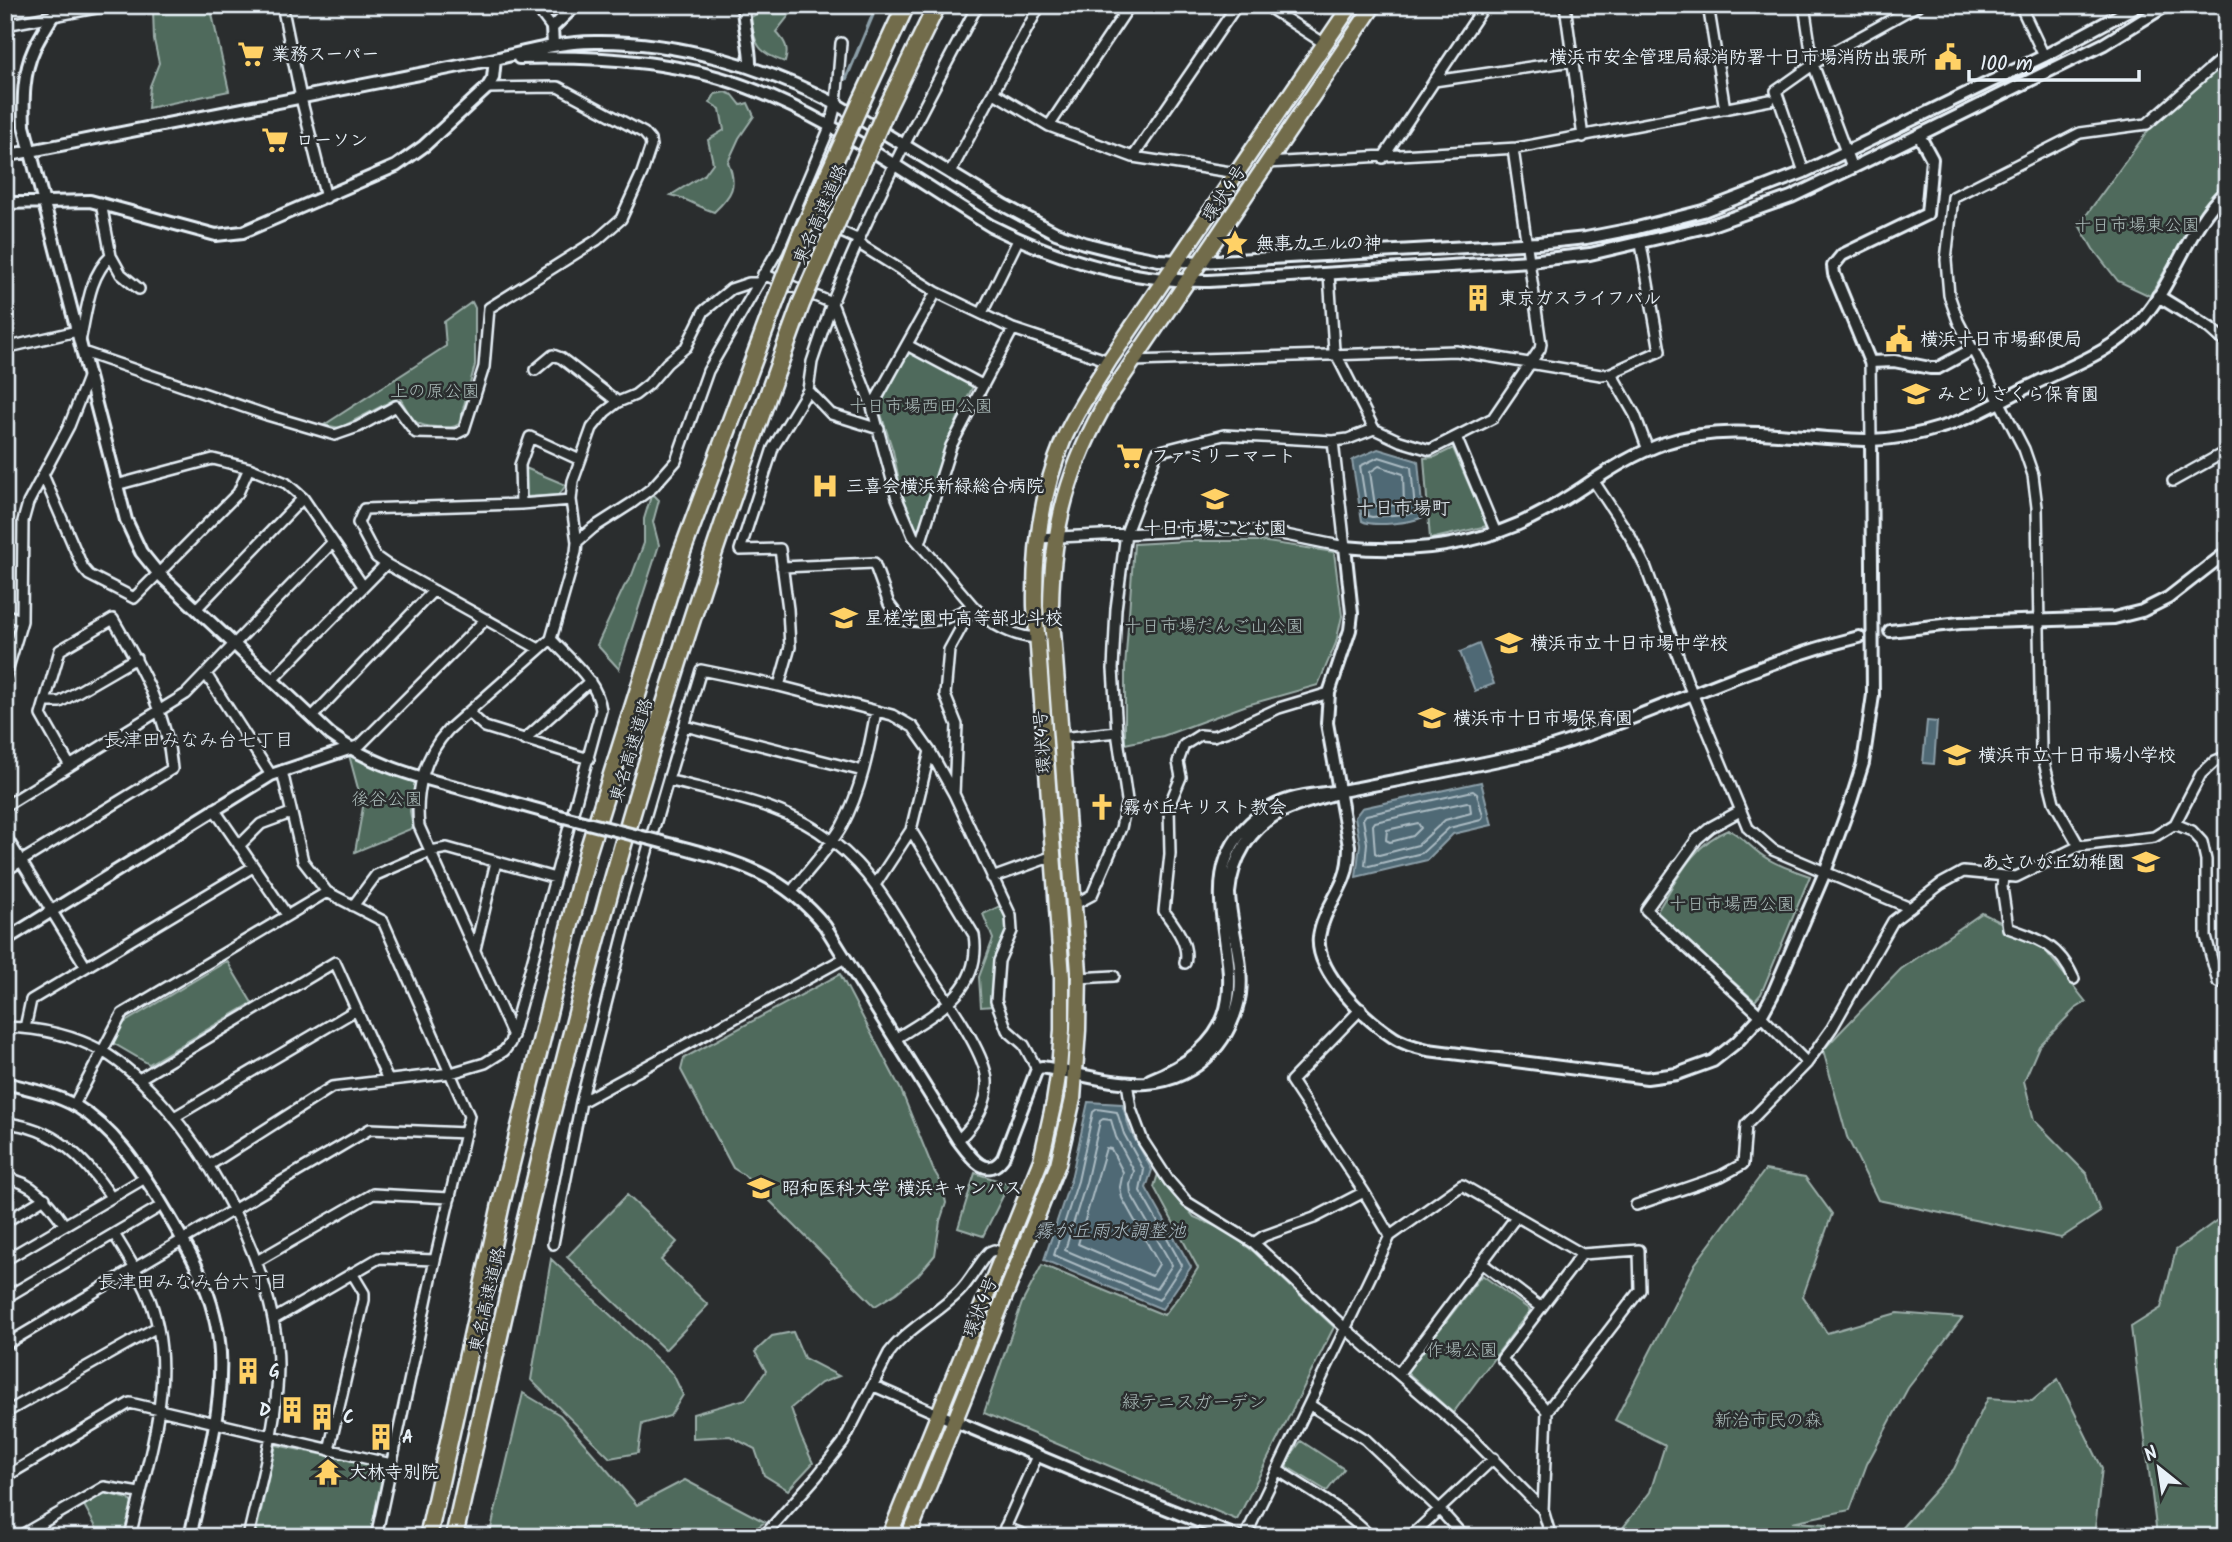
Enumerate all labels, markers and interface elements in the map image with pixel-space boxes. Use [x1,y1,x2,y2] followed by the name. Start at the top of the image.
[1969,38,2139,82] scale bar
[236,39,266,69] supermarket icon: 業務スーパー
[272,41,379,70] place label: 業務スーパー
[1933,42,1963,72] public building icon: 横浜市安全管理局緑消防署十日市場消防出張所
[1549,44,1927,73] place label: 横浜市安全管理局緑消防署十日市場消防出張所
[1980,48,2033,81] text: 100 m
[260,125,290,155] supermarket icon: ローソン
[296,127,368,156] place label: ローソン
[786,159,857,270] street label: 東名高速道路
[1195,159,1255,228] street label: 環状4号
[2074,212,2200,241] park label: 十日市場東公園
[1220,228,1250,258] place icon: 無事カエルの神
[1256,230,1382,259] place label: 無事カエルの神
[1463,283,1493,313] building icon: 東京ガスライフバル
[1499,285,1661,314] place label: 東京ガスライフバル
[1884,324,1914,354] public building icon: 横浜十日市場郵便局
[1920,326,2082,355] place label: 横浜十日市場郵便局
[390,378,480,407] park label: 上の原公園
[1901,379,1931,409] school or university icon: みどりさくら保育園
[1937,381,2099,410] place label: みどりさくら保育園
[849,393,993,422] park label: 十日市場西田公園
[1115,441,1145,471] supermarket icon: ファミリーマート
[1151,443,1296,472] place label: ファミリーマート
[810,471,840,501] hospital icon: 三喜会横浜新緑総合病院
[846,473,1044,502] place label: 三喜会横浜新緑総合病院
[1200,484,1230,514] school or university icon: 十日市場こども園
[1355,494,1451,524] district label: 十日市場町
[1143,515,1287,544] place label: 十日市場こども園
[829,603,859,633] school or university icon: 星槎学園中高等部北斗校
[865,605,1063,634] place label: 星槎学園中高等部北斗校
[1124,613,1304,642] park label: 十日市場だんご山公園
[1494,628,1524,658] school or university icon: 横浜市立十日市場中学校
[1530,630,1728,659] place label: 横浜市立十日市場中学校
[603,695,662,806] street label: 東名高速道路
[1417,703,1447,733] school or university icon: 横浜市十日市場保育園
[1453,705,1633,734] place label: 横浜市十日市場保育園
[1027,709,1060,775] street label: 環状4号
[104,726,294,756] district label: 長津田みなみ台七丁目
[1942,740,1972,770] school or university icon: 横浜市立十日市場小学校
[1978,742,2176,771] place label: 横浜市立十日市場小学校
[351,786,423,815] park label: 後谷公園
[1087,792,1117,822] church icon: 霧が丘キリスト教会
[1123,794,1286,823] place label: 霧が丘キリスト教会
[2131,847,2161,877] school or university icon: あさひが丘幼稚園
[1982,849,2125,878] place label: あさひが丘幼稚園
[1669,891,1795,920] park label: 十日市場西公園
[746,1173,776,1203] school or university icon: 昭和医科大学 横浜キャンパス
[782,1175,1022,1204] place label: 昭和医科大学 横浜キャンパス
[1034,1217,1187,1247] water label: 霧が丘雨水調整池
[462,1244,515,1356] street label: 東名高速道路
[98,1268,288,1298] district label: 長津田みなみ台六丁目
[956,1272,1007,1343] street label: 環状4号
[1426,1337,1498,1366] park label: 作場公園
[233,1356,263,1386] building icon: G
[269,1358,280,1387] place label: G
[1122,1389,1266,1418] park label: 緑テニスガーデン
[277,1395,307,1425] building icon: D
[259,1397,271,1426] place label: D
[307,1402,337,1432] building icon: C
[343,1404,354,1433] place label: C
[1714,1407,1822,1436] park label: 新治市民の森
[366,1422,396,1452] building icon: A
[402,1424,413,1453] place label: A
[2124,1434,2194,1504] north arrow
[2139,1439,2164,1471] text: N
[313,1457,343,1487] temple icon: 大林寺別院
[349,1459,439,1488] place label: 大林寺別院

